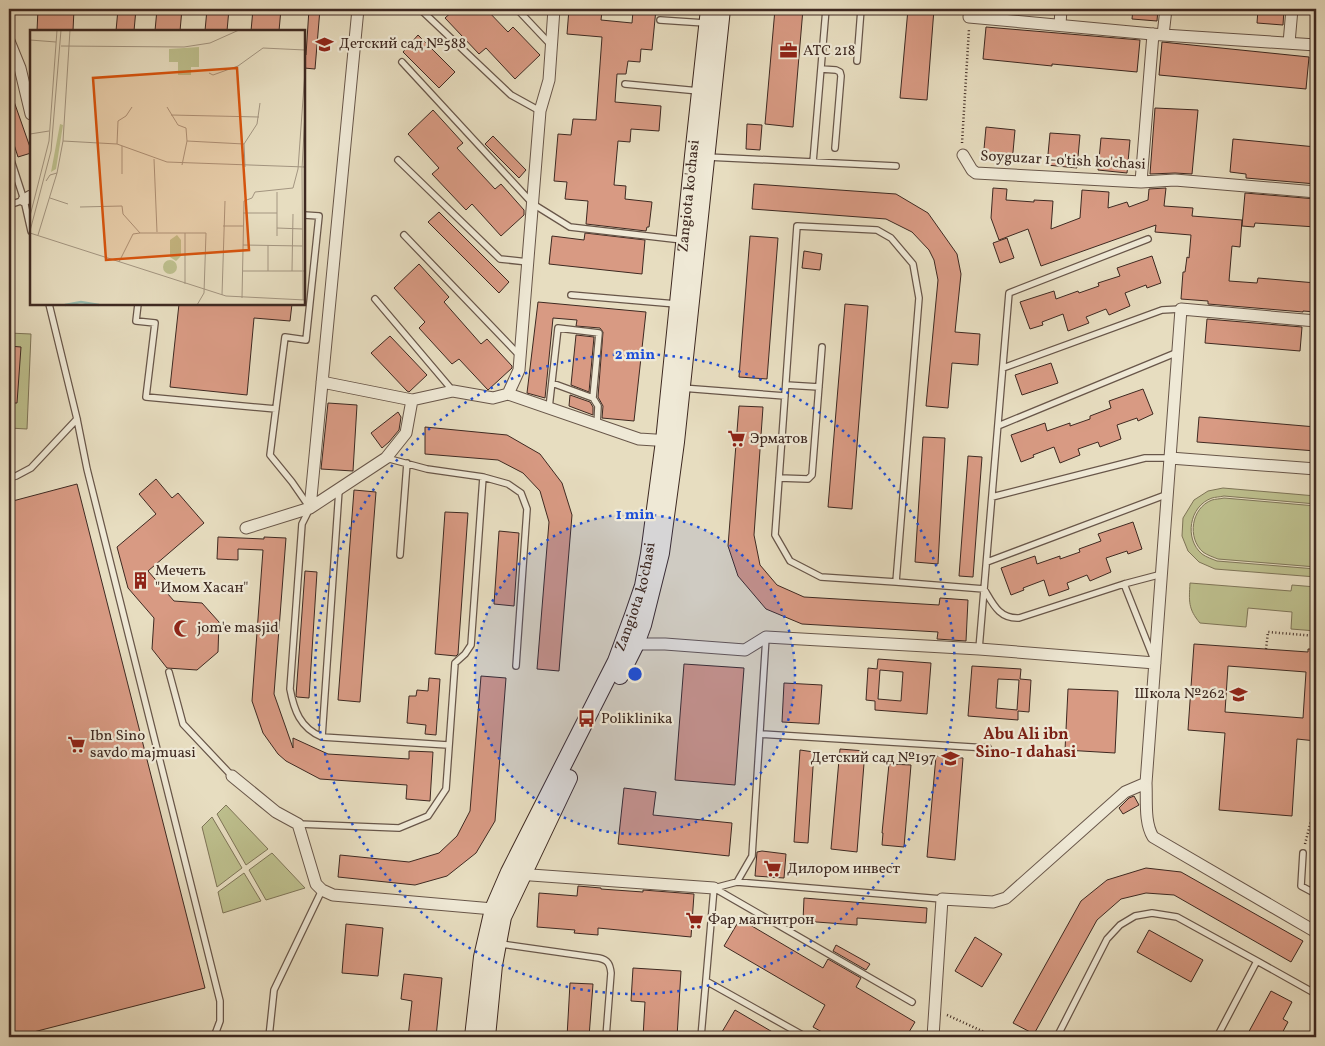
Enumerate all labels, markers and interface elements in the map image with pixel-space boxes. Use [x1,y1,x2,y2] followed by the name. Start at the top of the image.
[30,30,305,305] inset map
[315,34,335,54] school or university icon: Детский сад №588
[339,34,466,55] place label: Детский сад №588
[779,41,799,61] office icon: АТС 218
[803,41,855,62] place label: АТС 218
[673,139,705,254] street label: Zangiota ko'chasi
[980,146,1146,176] street label: Soyguzar 1-o'tish ko'chasi
[615,345,655,366] text: 2 min
[726,429,746,449] supermarket icon: Эрматов
[750,429,808,450] place label: Эрматов
[616,505,654,526] text: 1 min
[610,541,661,655] street label: Zangiota ko'chasi
[155,561,248,599] place label: Мечеть "Имом Хасан"
[131,570,151,590] building icon: Мечеть "Имом Хасан"
[173,618,193,638] mosque icon: jom'e masjid
[197,618,279,639] place label: jom'e masjid
[626,665,644,683] centre of rings
[1134,684,1225,705] place label: Школа №262
[1229,684,1249,704] school or university icon: Школа №262
[577,709,597,729] bus stop icon: Poliklinika
[601,709,673,730] place label: Poliklinika
[976,724,1077,764] district label: Abu Ali ibn Sino-1 dahasi
[90,726,196,764] place label: Ibn Sino savdo majmuasi
[66,735,86,755] supermarket icon: Ibn Sino savdo majmuasi
[811,748,936,769] place label: Детский сад №197
[940,748,960,768] school or university icon: Детский сад №197
[763,859,783,879] supermarket icon: Дилором инвест
[787,859,900,880] place label: Дилором инвест
[684,910,704,930] supermarket icon: Фар магнитрон
[708,910,814,931] place label: Фар магнитрон

